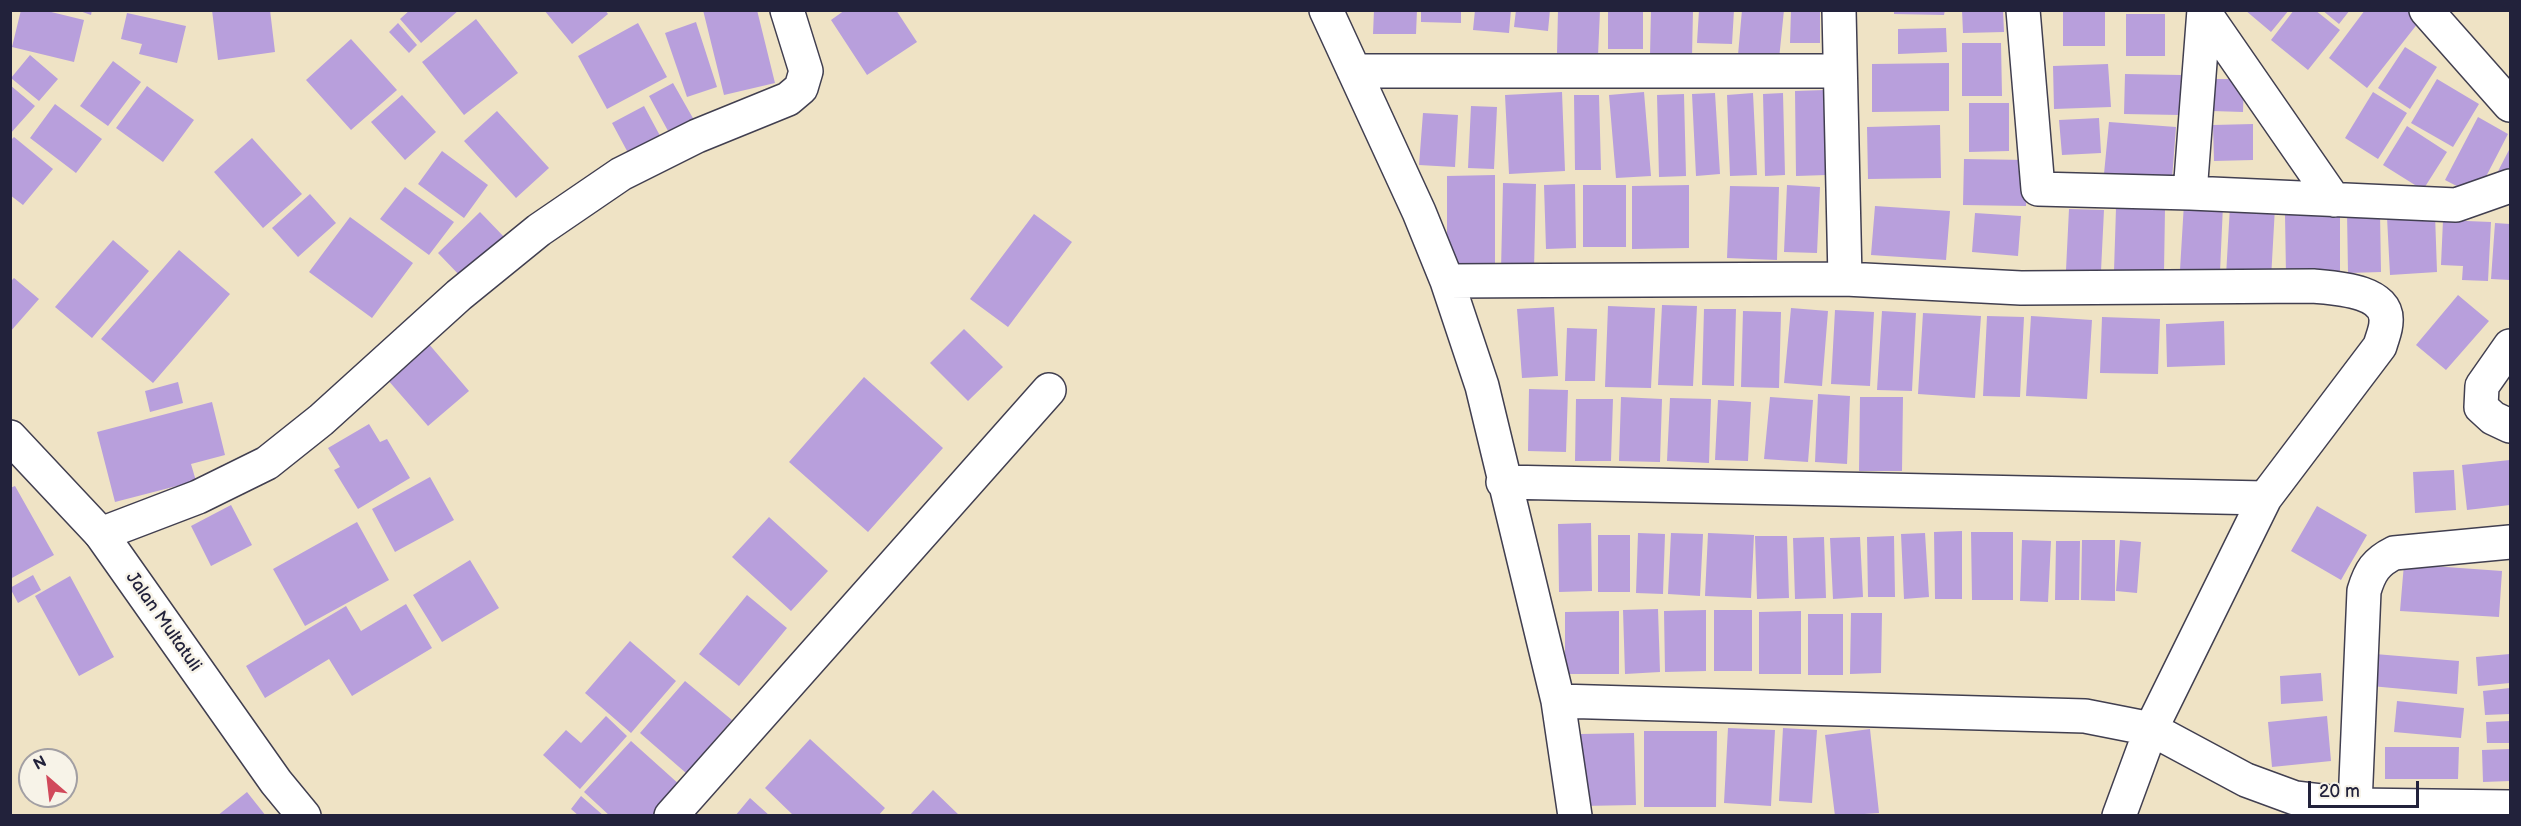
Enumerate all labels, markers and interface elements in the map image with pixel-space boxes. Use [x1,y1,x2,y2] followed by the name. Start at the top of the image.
[121,568,205,676] street label: Jalan Multatuli
[18,748,78,808] north arrow
[30,752,50,775] text: N
[2311,769,2422,807] scale bar
[2319,781,2360,802] text: 20 m

